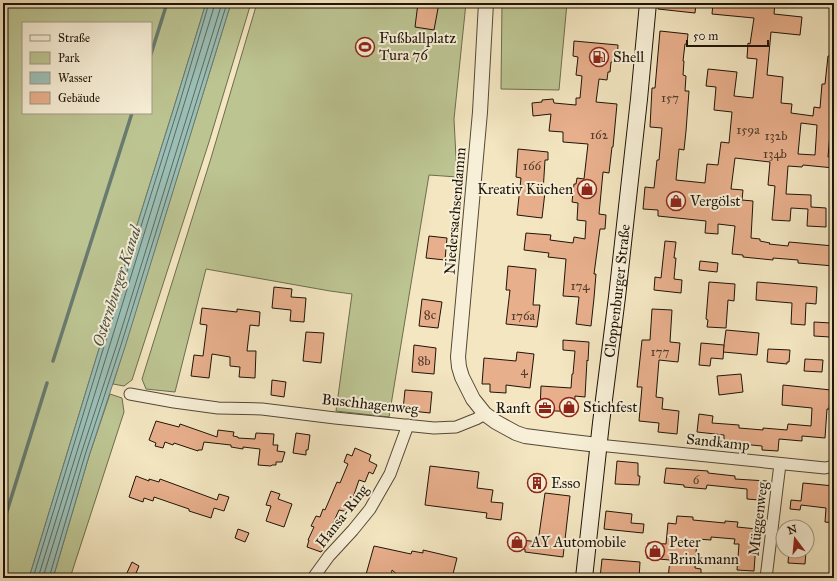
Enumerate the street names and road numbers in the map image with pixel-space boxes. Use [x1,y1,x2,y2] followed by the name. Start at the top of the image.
[440,146,470,275] street label: Niedersachsendamm
[600,223,634,359] street label: Cloppenburger Straße
[321,390,420,418] street label: Buschhagenweg
[685,430,751,454] street label: Sandkamp
[312,480,373,551] street label: Hansa-Ring
[745,480,772,557] street label: Müggenweg

